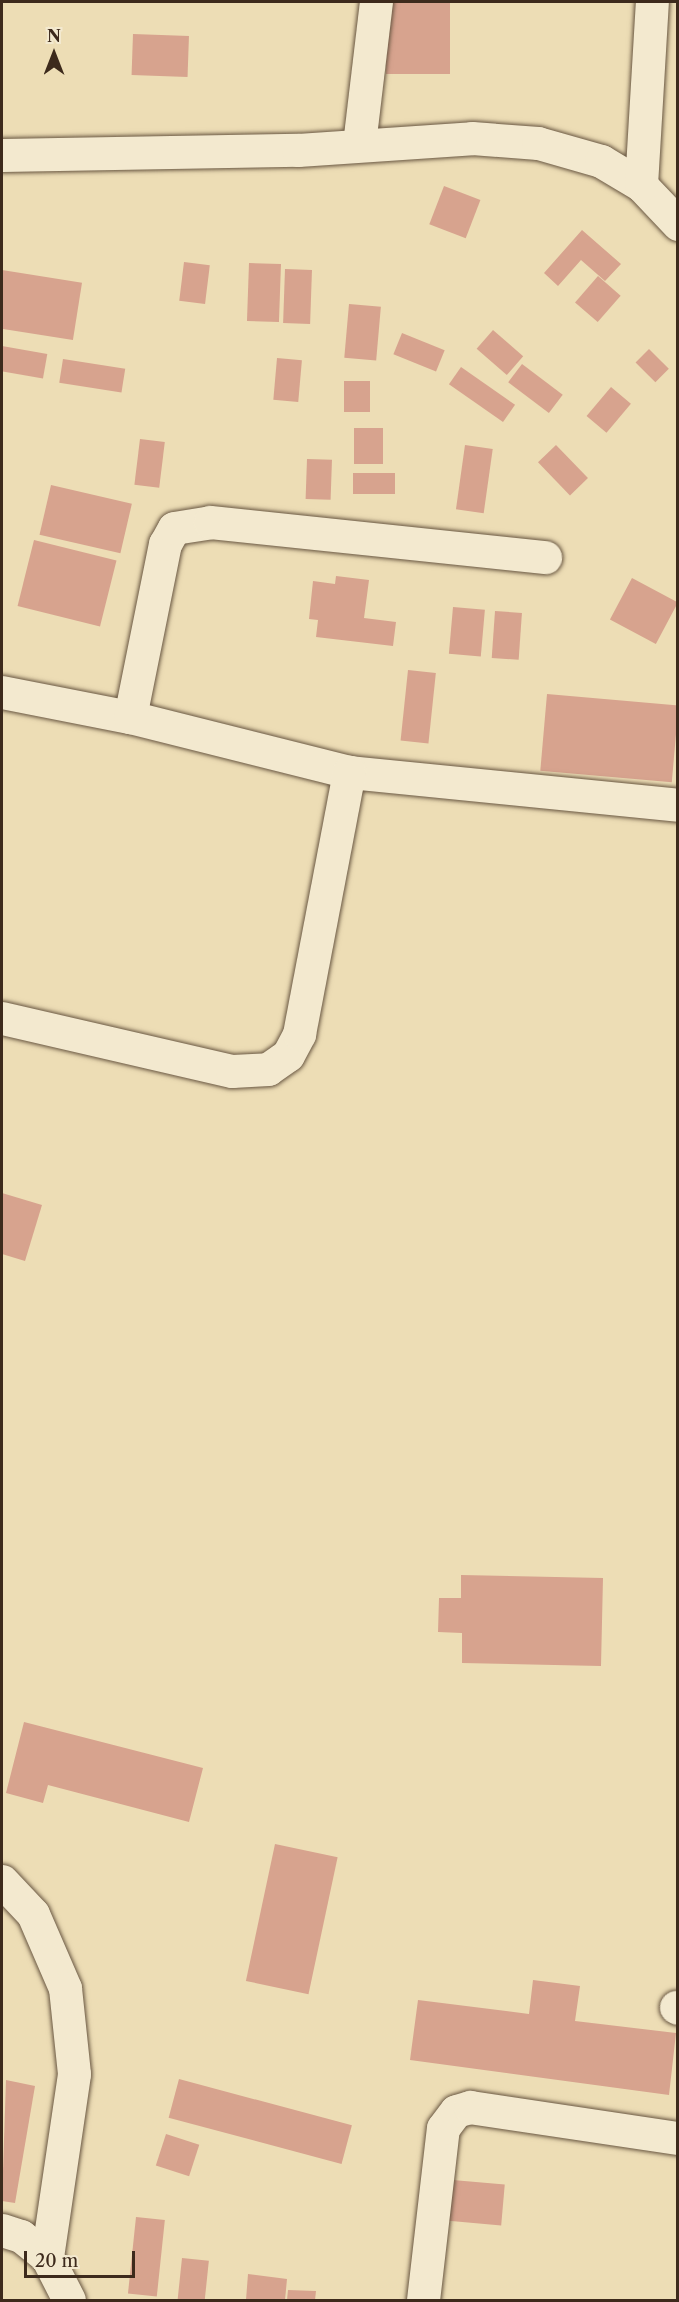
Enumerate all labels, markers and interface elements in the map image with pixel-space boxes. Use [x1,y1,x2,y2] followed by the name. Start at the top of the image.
[24,24,84,84] north arrow
[47,26,61,46] text: N
[27,2239,138,2277] scale bar
[35,2250,78,2272] text: 20 m

